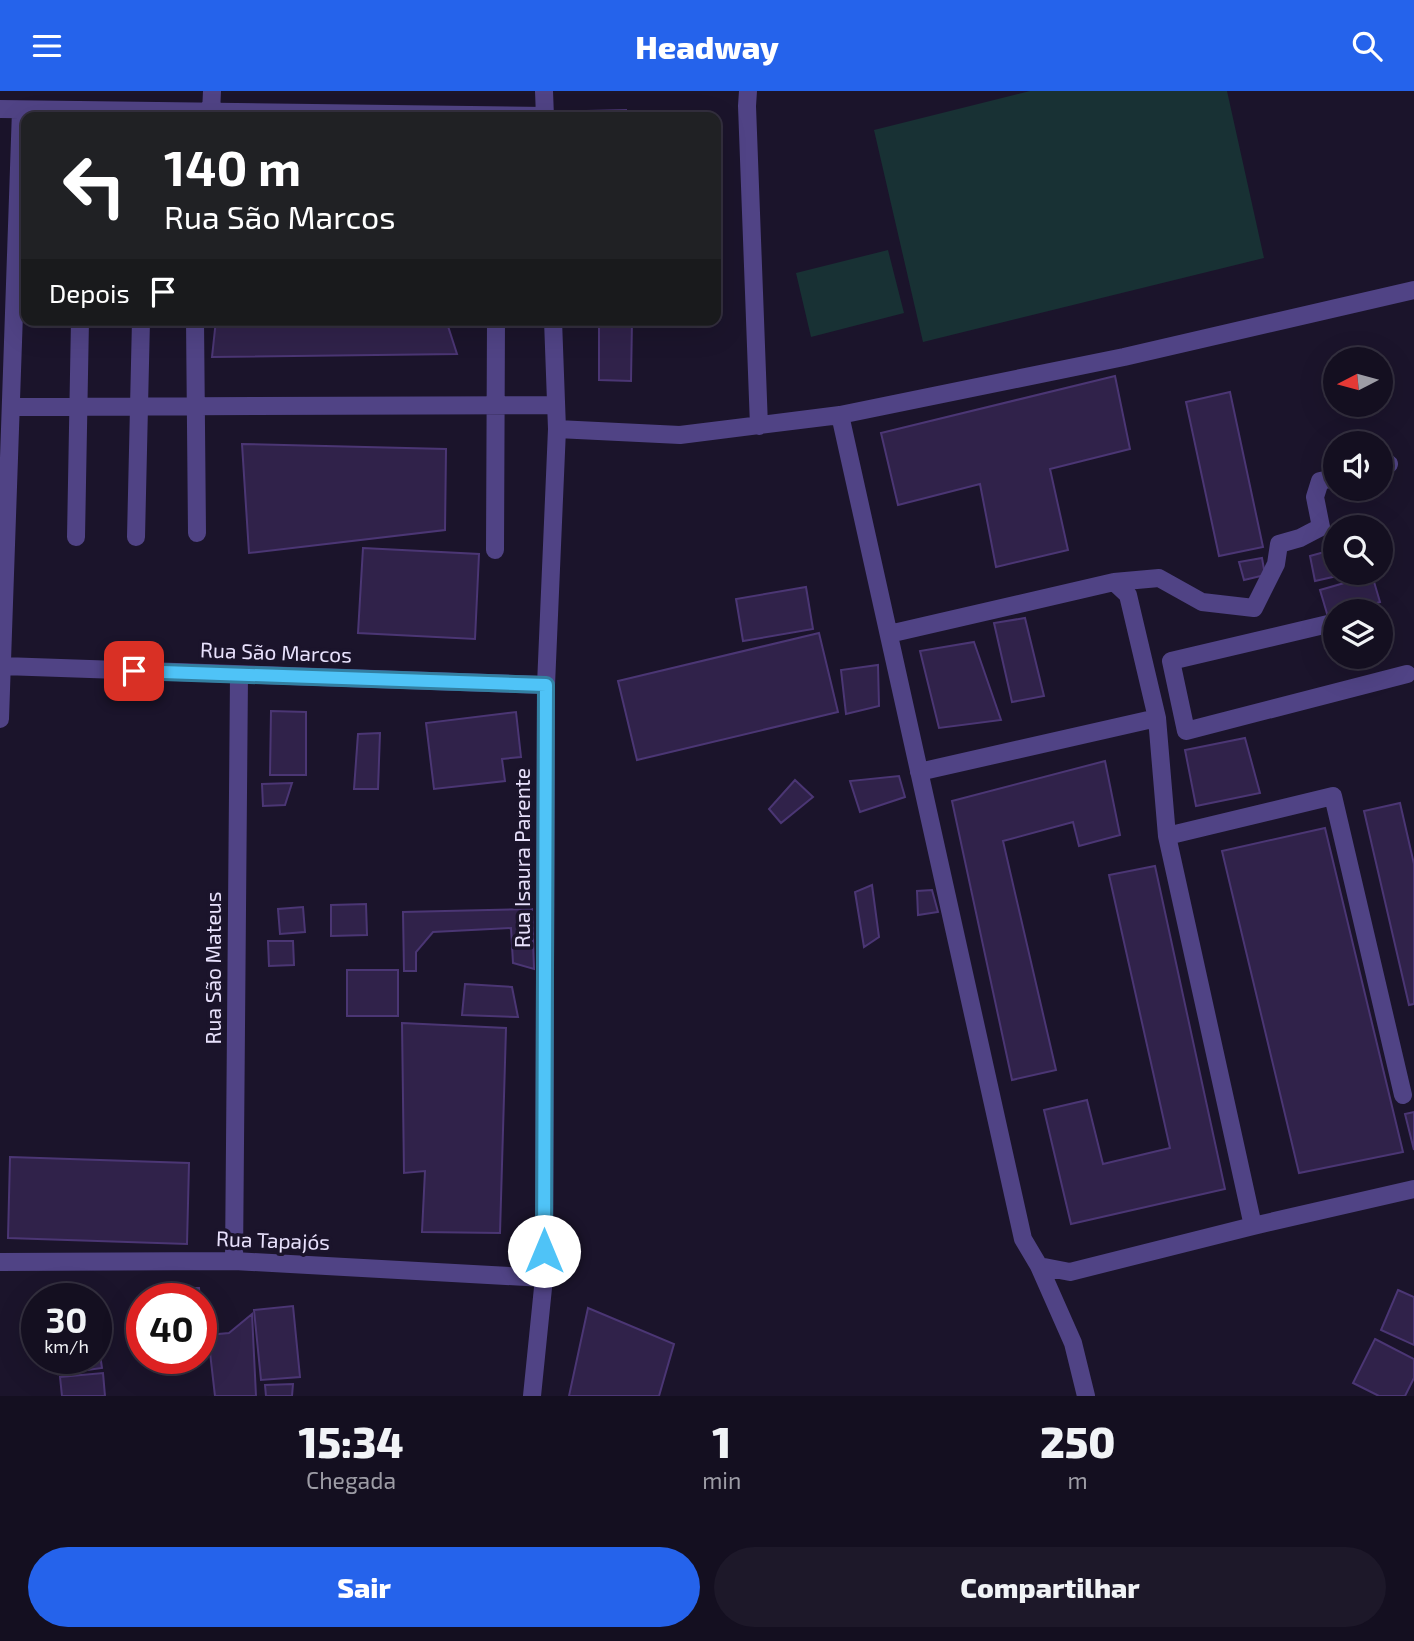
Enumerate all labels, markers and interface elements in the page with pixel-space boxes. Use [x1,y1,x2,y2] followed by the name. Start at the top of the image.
[28,27,66,65] icon: menu
[635,27,779,65] text: Headway
[1348,27,1386,65] icon: search
[164,137,301,196] text: 140 m
[49,140,140,231] icon: left
[164,197,395,235] text: Rua São Marcos
[144,273,182,311] icon: arrive
[49,277,130,308] text: Depois
[1323,347,1393,417] north arrow
[1323,347,1393,669] map controls
[1323,431,1393,501] button: sound
[1323,515,1393,585] button: search
[1323,599,1393,669] button: layers
[200,636,352,667] street label: Rua São Marcos
[104,641,164,701] pin
[115,652,153,690] icon: arrive
[509,768,534,948] street label: Rua Isaura Parente
[200,892,225,1044] street label: Rua São Mateus
[507,1214,581,1288] position arrow
[216,1225,330,1255] street label: Rua Tapajós
[126,1283,217,1374] speed limit sign: 40
[46,1298,87,1340] text: 30
[44,1335,89,1357] text: km/h
[299,1416,404,1466] text: 15:34
[712,1416,731,1466] text: 1
[1040,1416,1115,1466] text: 250
[306,1466,396,1494] text: Chegada
[702,1466,741,1494] text: min
[1068,1466,1088,1494] text: m
[28,1547,700,1627] button: Sair
[714,1547,1386,1627] button: Compartilhar

